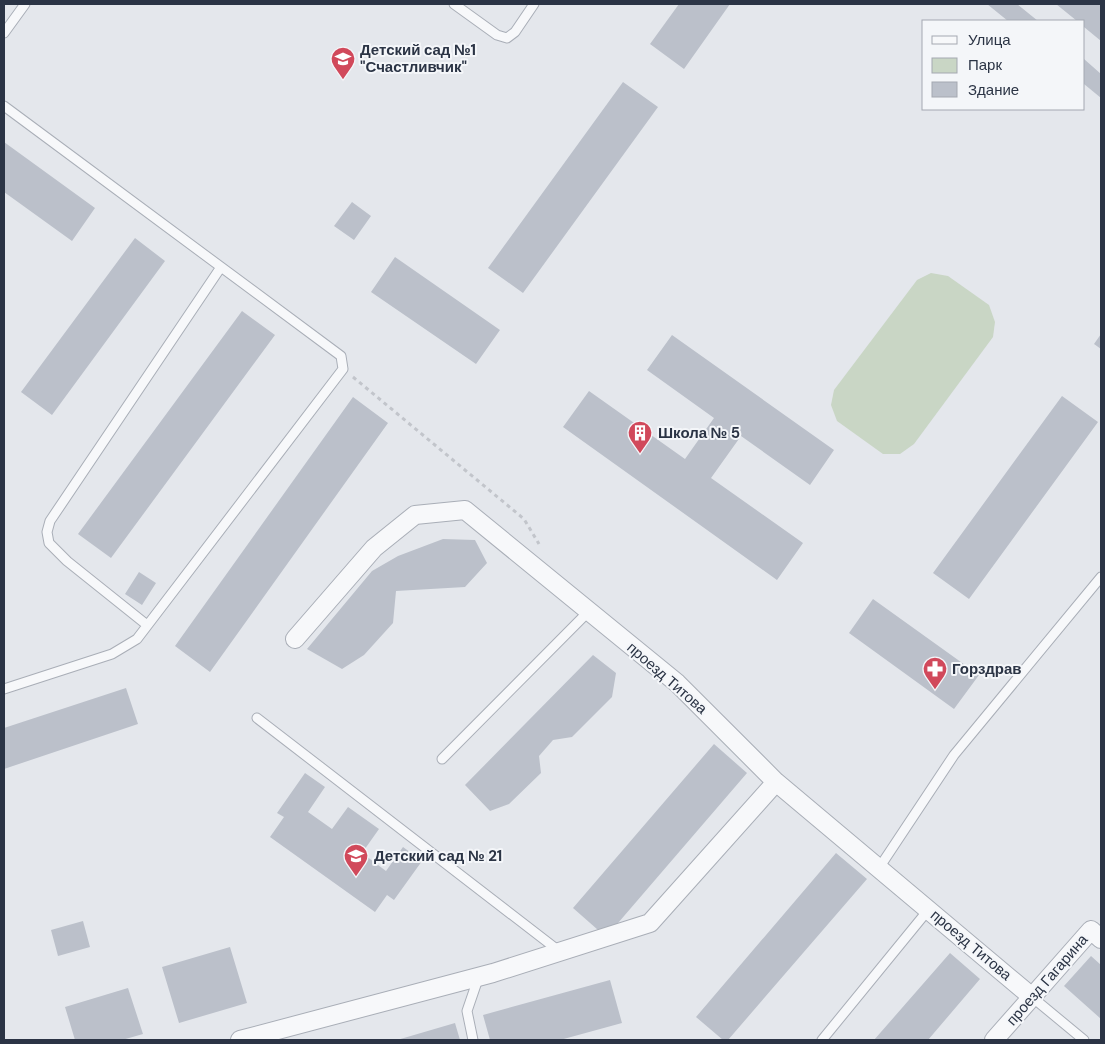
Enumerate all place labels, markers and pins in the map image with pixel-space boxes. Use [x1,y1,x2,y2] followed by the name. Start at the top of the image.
[360,40,476,77] place label: Детский сад №1 "Счастливчик"
[330,46,356,80] school or university icon: Детский сад №1 "Счастливчик"
[627,420,653,454] building icon: Школа № 5
[658,423,740,443] place label: Школа № 5
[922,656,948,690] pharmacy icon: Горздрав
[952,659,1022,679] place label: Горздрав
[343,843,369,877] school or university icon: Детский сад № 21
[374,846,502,866] place label: Детский сад № 21

